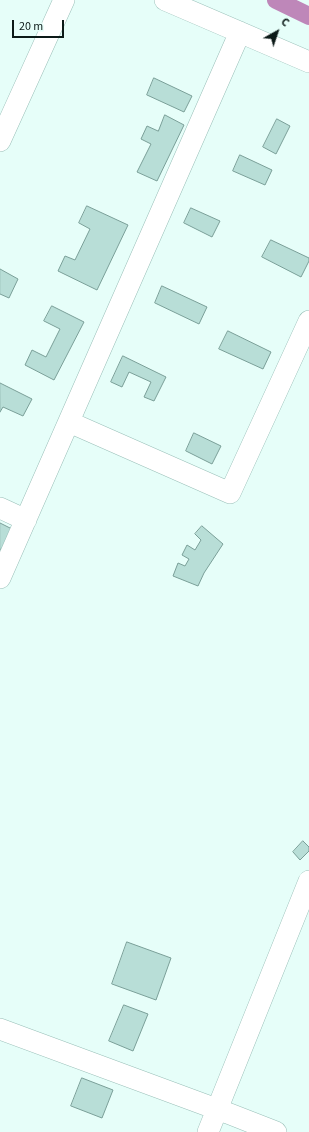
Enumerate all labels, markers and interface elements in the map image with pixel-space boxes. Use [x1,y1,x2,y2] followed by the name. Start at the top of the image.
[14,12,66,38] scale bar
[257,12,297,52] north arrow
[278,15,292,30] text: С
[19,18,43,35] text: 20 m

